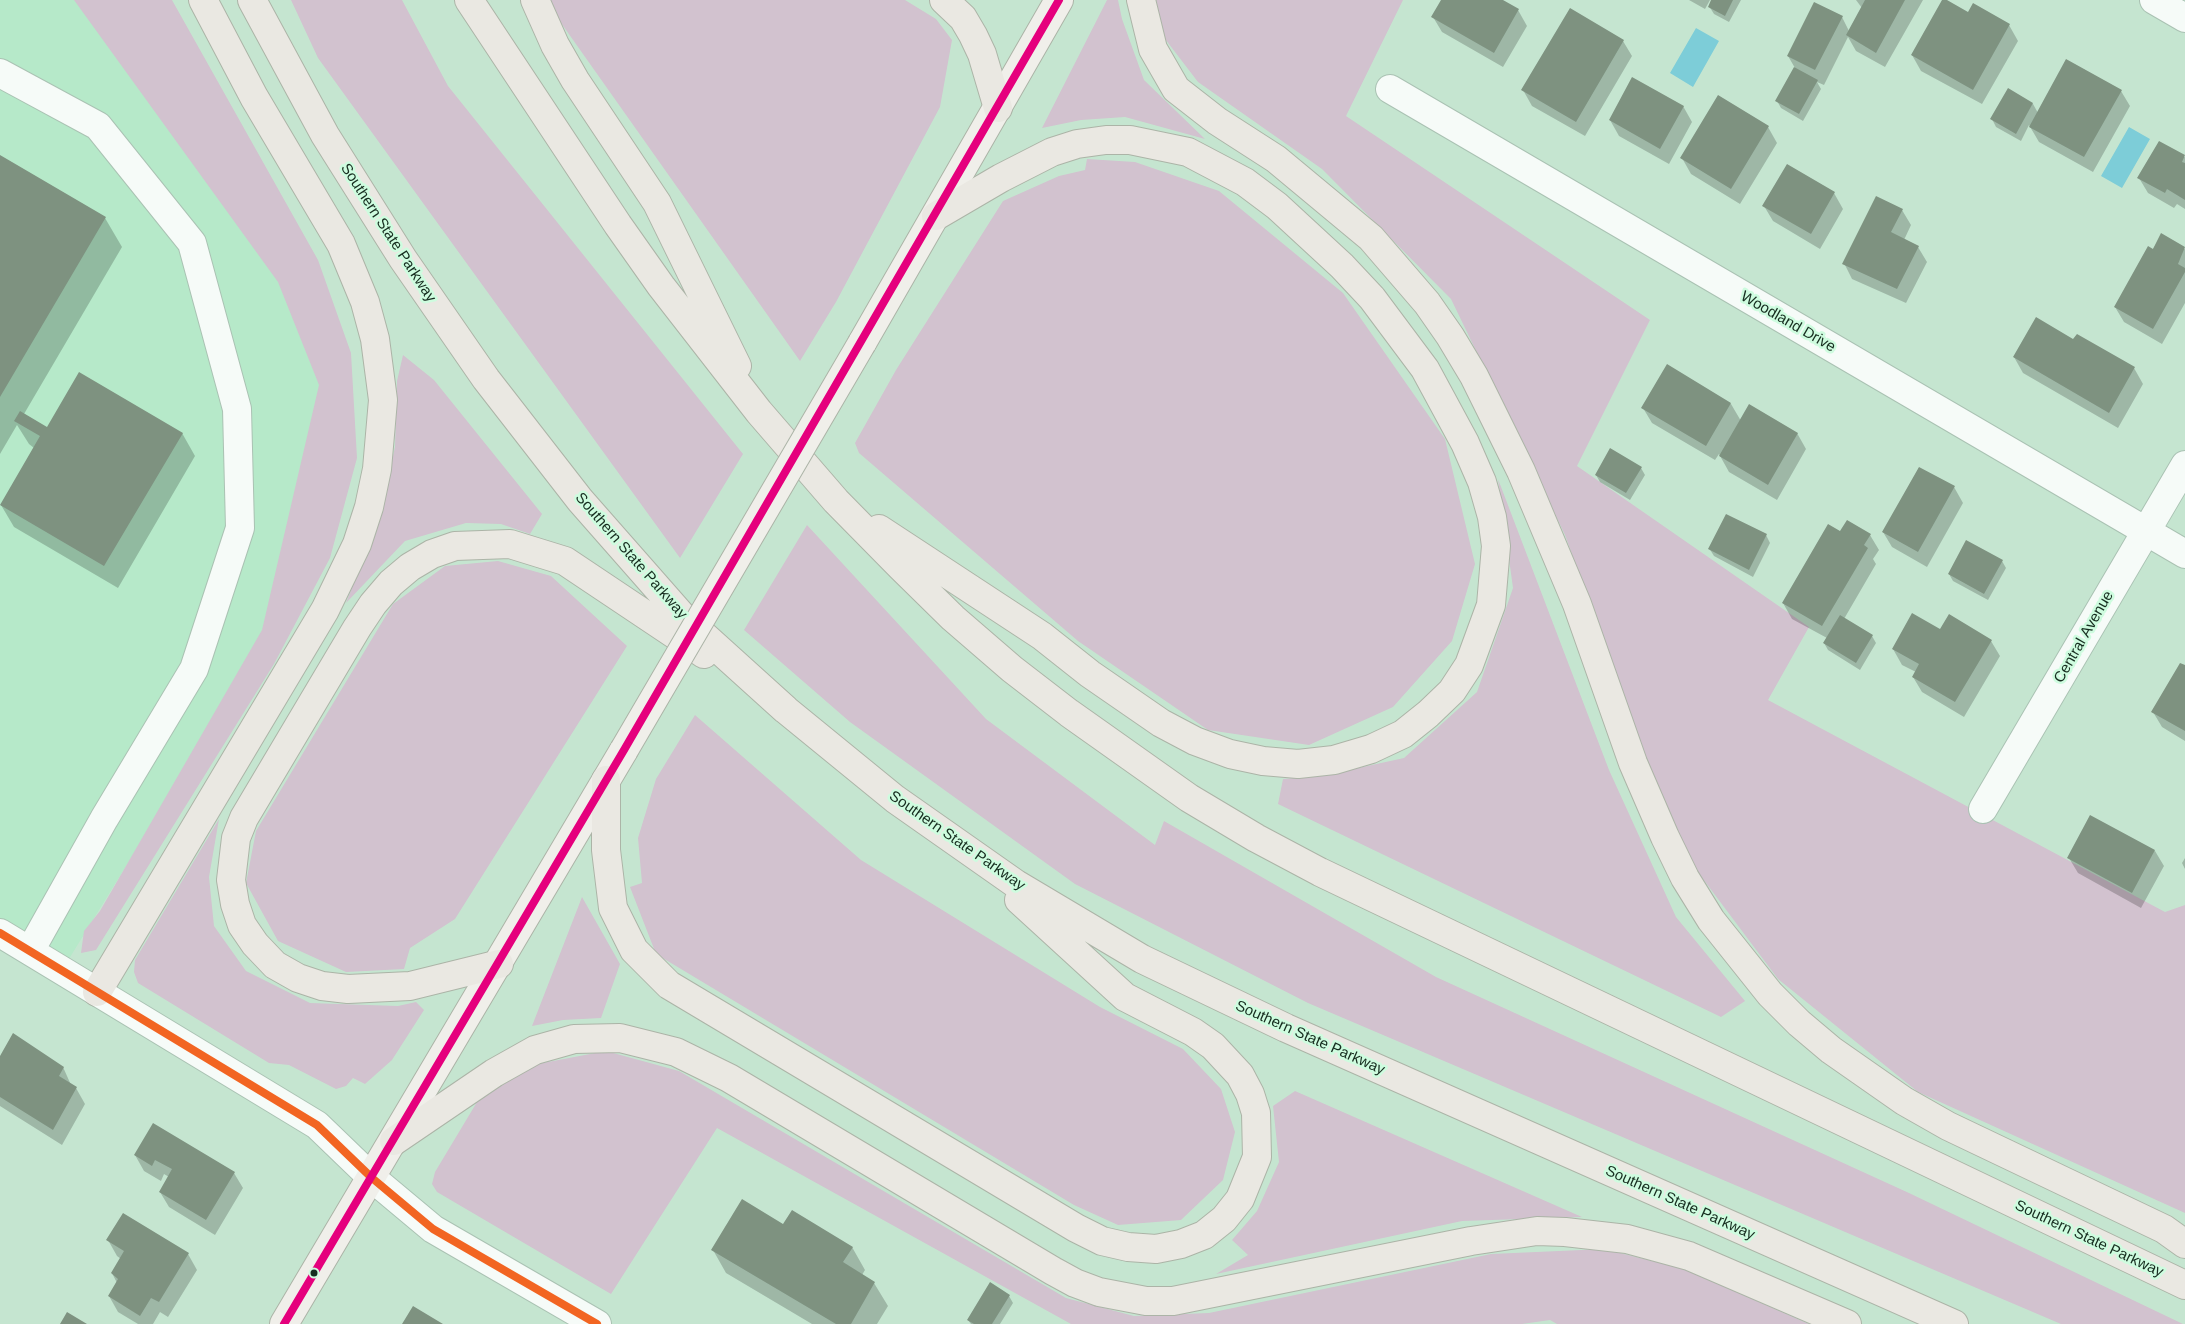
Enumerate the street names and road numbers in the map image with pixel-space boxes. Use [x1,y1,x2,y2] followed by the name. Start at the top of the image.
[336,160,440,306] street label: Southern State Parkway
[1737,288,1839,356] street label: Woodland Drive
[571,489,691,623] street label: Southern State Parkway
[2050,588,2118,686] street label: Central Avenue
[886,787,1028,895] street label: Southern State Parkway
[1232,997,1388,1079] street label: Southern State Parkway
[1602,1162,1758,1244] street label: Southern State Parkway
[2012,1197,2166,1281] street label: Southern State Parkway

